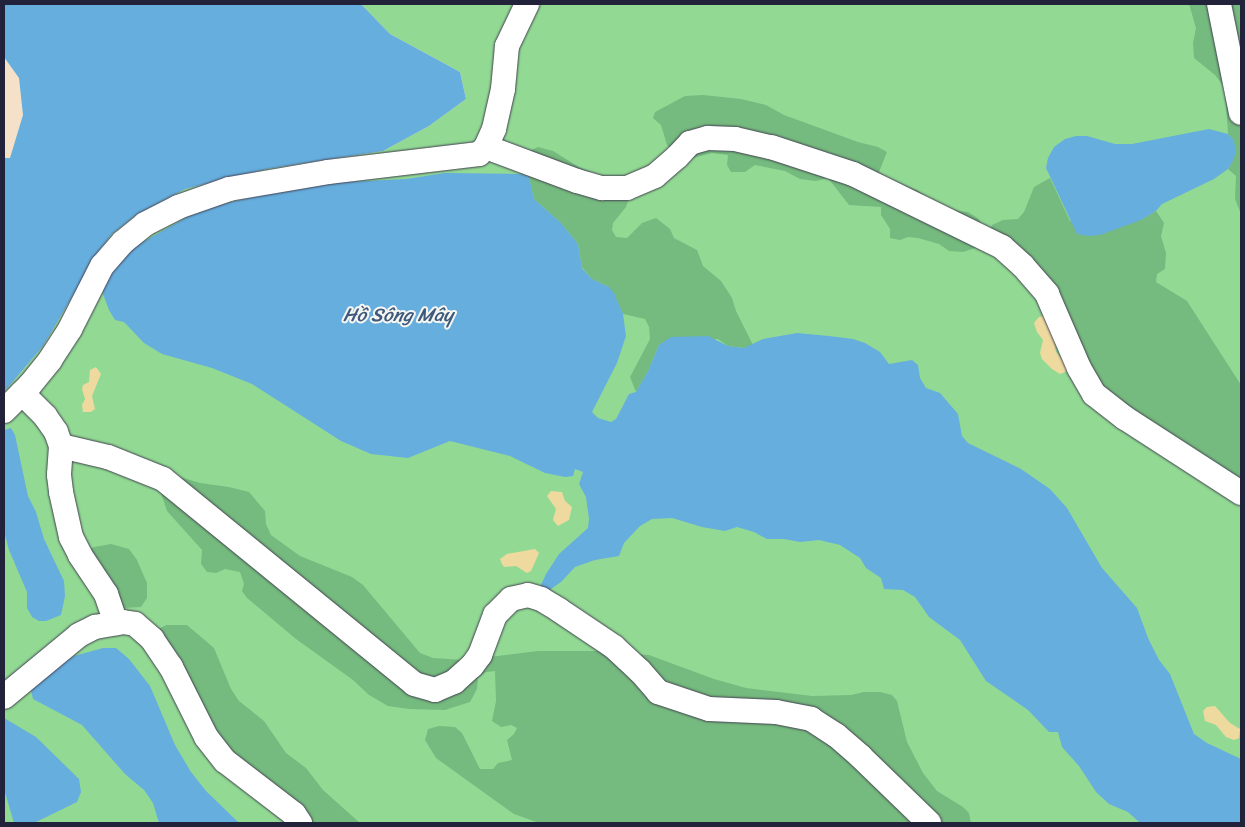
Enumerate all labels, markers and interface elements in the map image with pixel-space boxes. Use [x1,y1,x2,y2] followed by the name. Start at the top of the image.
[343,304,453,326] water label: Hồ Sông Mây

